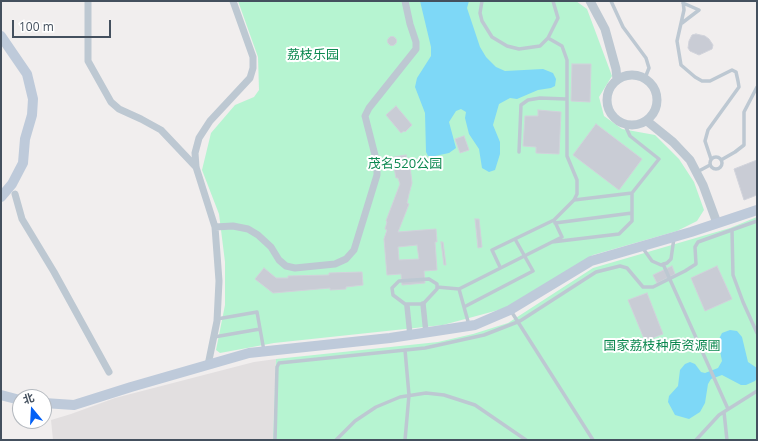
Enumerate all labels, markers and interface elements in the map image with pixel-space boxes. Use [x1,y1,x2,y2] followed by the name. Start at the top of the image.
[14,12,113,38] scale bar
[19,18,54,35] text: 100 m
[287,47,339,63] park label: 荔枝乐园
[368,156,442,172] park label: 茂名520公园
[604,338,720,354] park label: 国家荔枝种质资源圃
[12,389,52,429] north arrow
[21,389,36,407] text: 北

